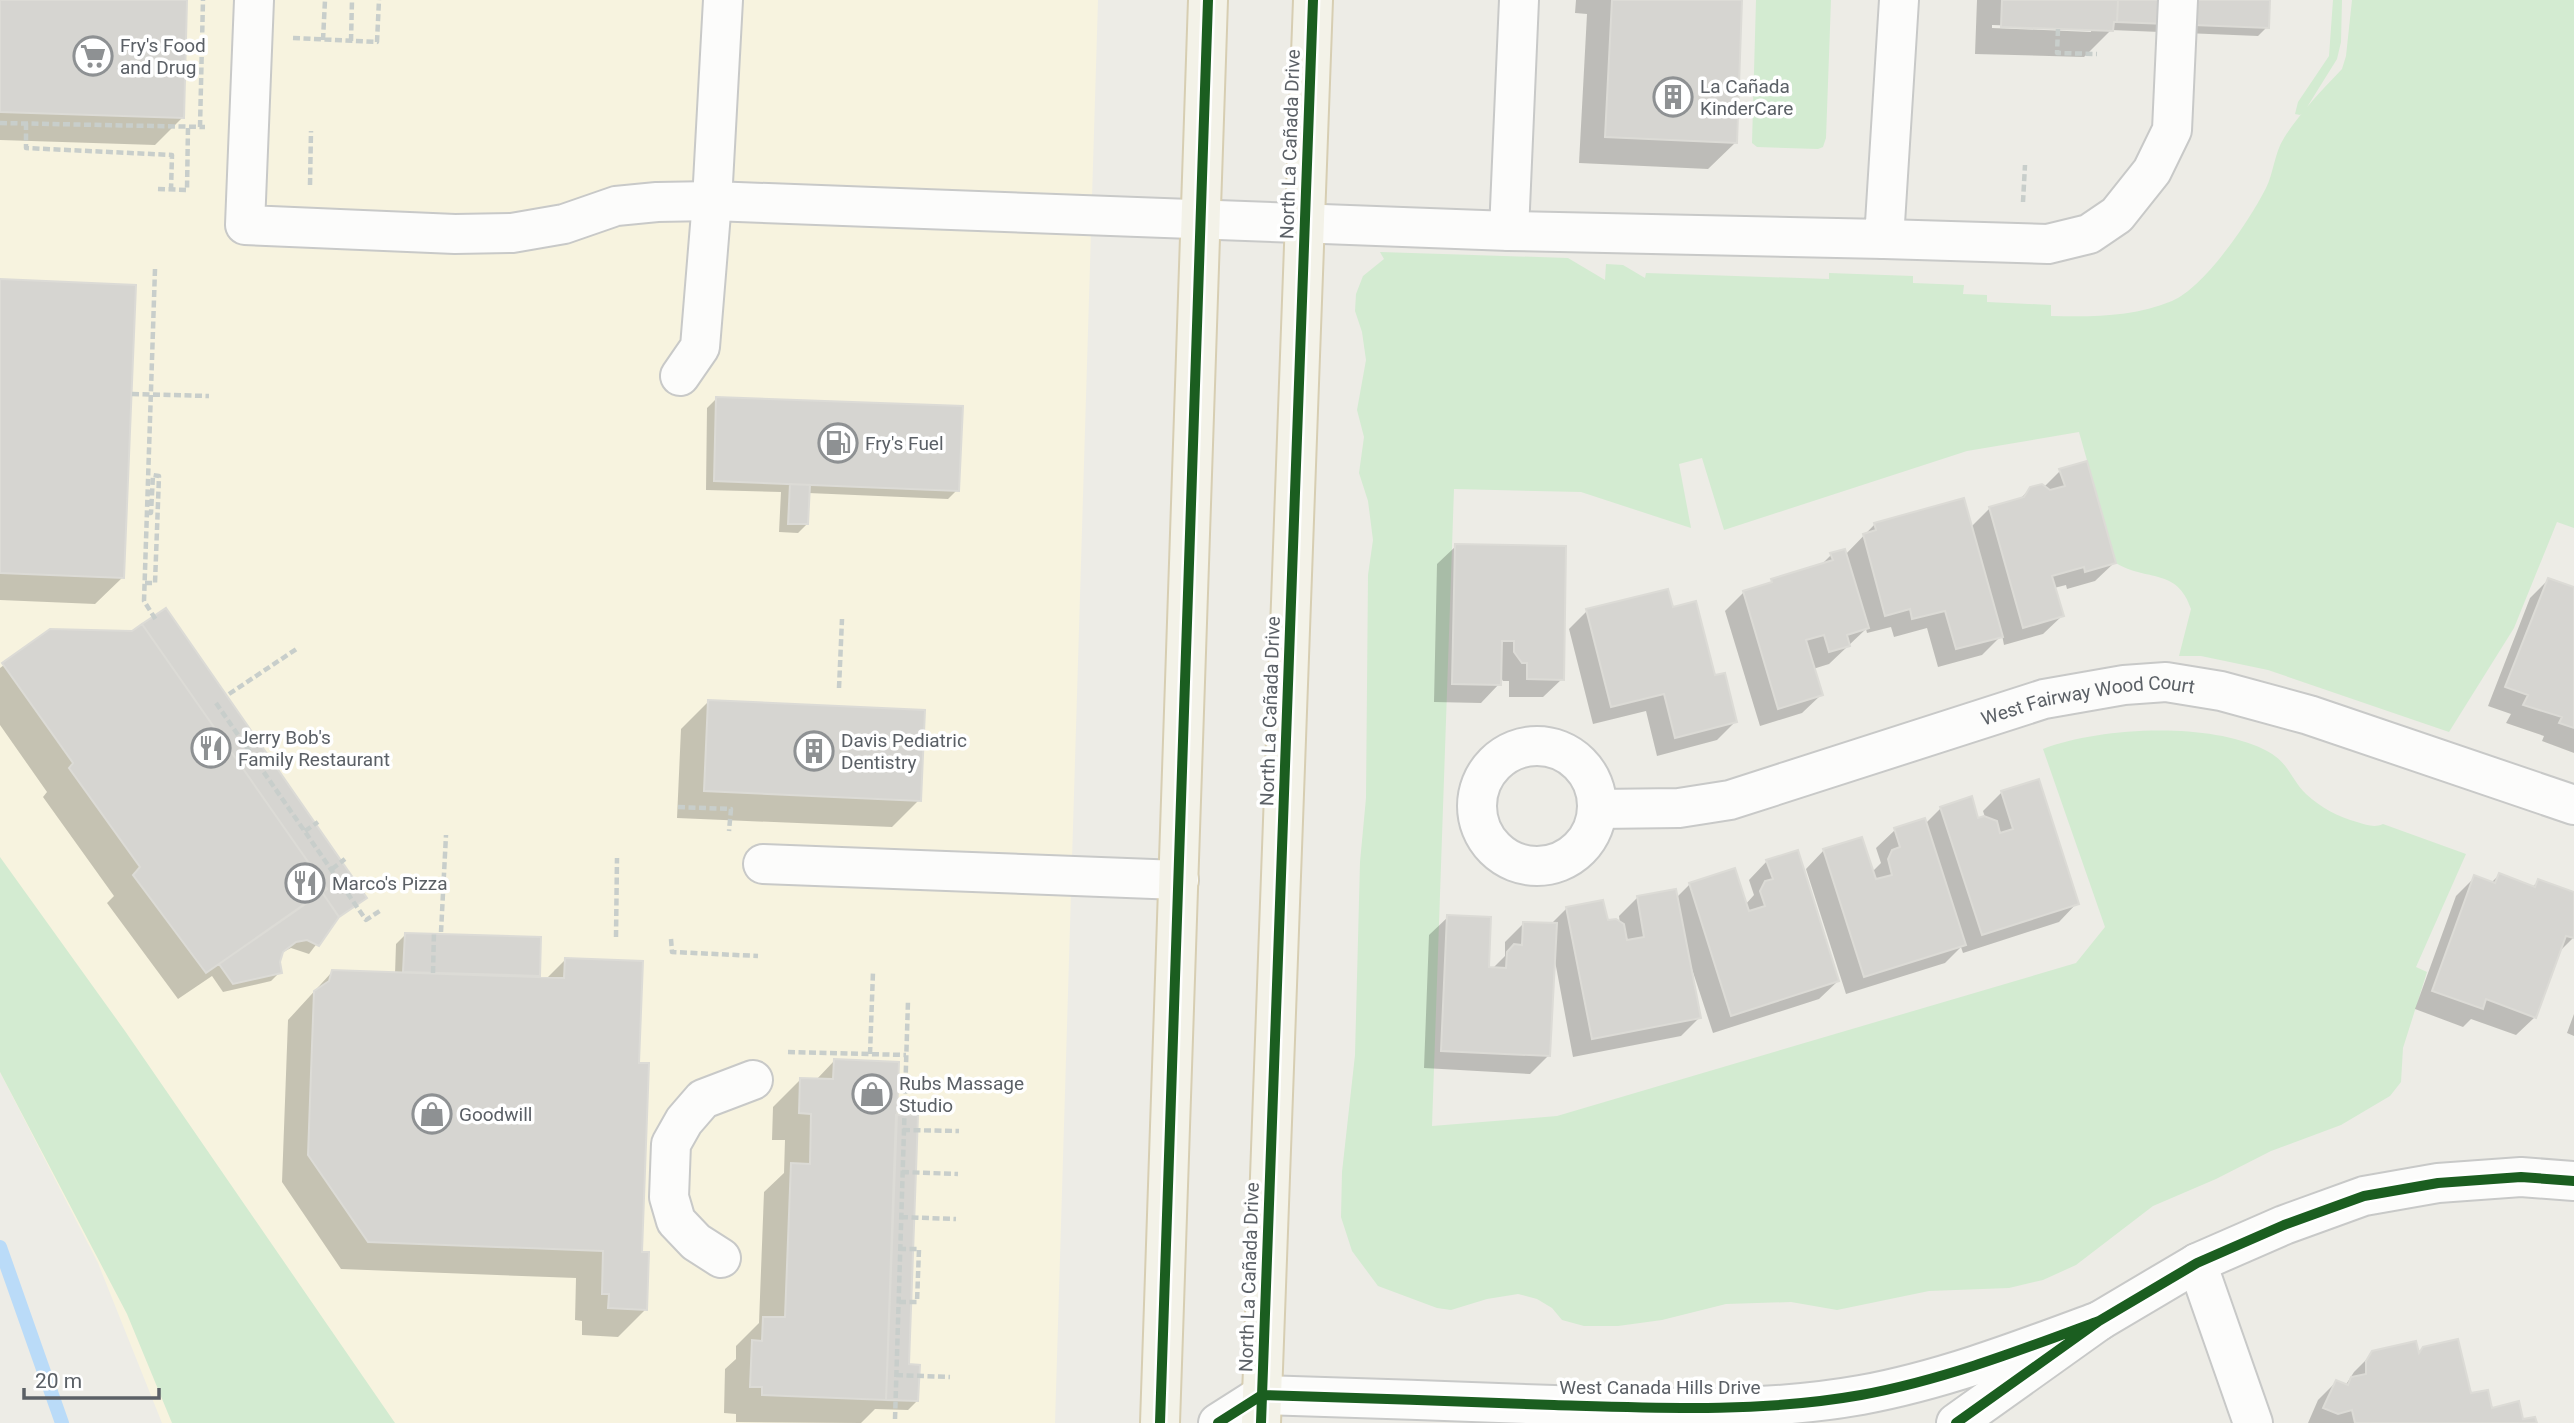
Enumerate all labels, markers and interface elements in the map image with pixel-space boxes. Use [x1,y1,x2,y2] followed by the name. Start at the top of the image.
[120,34,206,79] place label: Fry's Food and Drug
[72,35,114,77] supermarket icon: Fry's Food and Drug
[1275,49,1305,239] street label: North La Cañada Drive
[1700,75,1793,120] place label: La Cañada KinderCare
[1652,76,1694,118] building icon: La Cañada KinderCare
[817,422,859,464] fuel station icon: Fry's Fuel
[865,432,944,455] place label: Fry's Fuel
[1255,616,1285,806] street label: North La Cañada Drive
[1978,670,2197,730] street label: West Fairway Wood Court
[238,726,390,771] place label: Jerry Bob's Family Restaurant
[190,727,232,769] restaurant icon: Jerry Bob's Family Restaurant
[841,729,967,774] place label: Davis Pediatric Dentistry
[793,730,835,772] building icon: Davis Pediatric Dentistry
[284,862,326,904] restaurant icon: Marco's Pizza
[332,872,448,895] place label: Marco's Pizza
[899,1072,1024,1117] place label: Rubs Massage Studio
[851,1073,893,1115] shop icon: Rubs Massage Studio
[411,1093,453,1135] shop icon: Goodwill
[459,1103,532,1126] place label: Goodwill
[1234,1182,1264,1372] street label: North La Cañada Drive
[24,1356,159,1400] scale bar
[35,1369,82,1393] text: 20 m
[1559,1376,1761,1399] street label: West Canada Hills Drive

